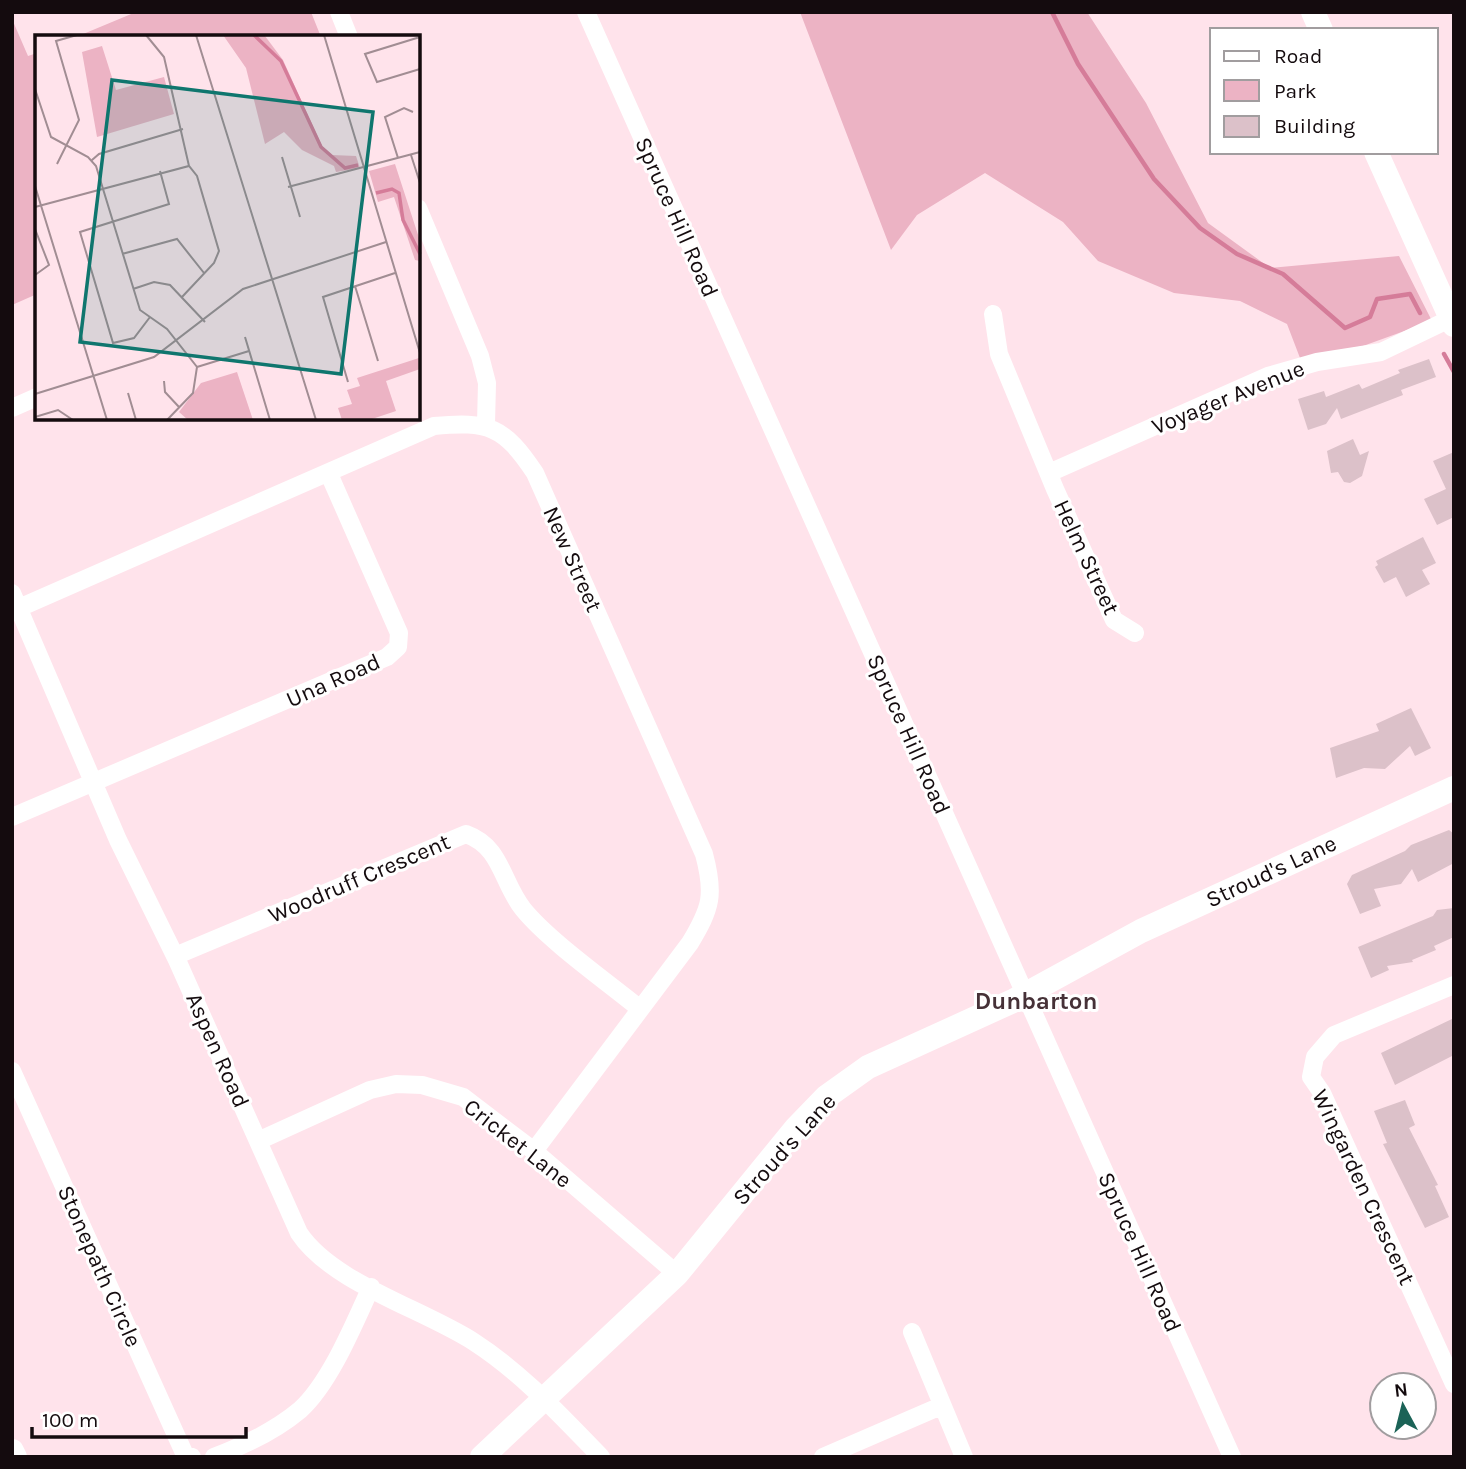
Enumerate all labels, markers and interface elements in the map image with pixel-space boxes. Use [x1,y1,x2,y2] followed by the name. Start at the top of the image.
[1210,28,1438,154] legend
[35,35,420,420] inset map
[1274,44,1322,68] text: Road
[1274,79,1317,103] text: Park
[1274,114,1355,138] text: Building
[629,133,724,301] street label: Spruce Hill Road
[1148,355,1309,440] street label: Voyager Avenue
[1048,495,1125,619] street label: Helm Street
[537,502,608,617] street label: New Street
[282,648,384,713] street label: Una Road
[861,650,956,818] street label: Spruce Hill Road
[264,828,454,929] street label: Woodruff Crescent
[1202,829,1341,913] street label: Stroud's Lane
[975,987,1097,1015] district label: Dunbarton
[180,989,255,1112] street label: Aspen Road
[1306,1085,1421,1290] street label: Wingarden Crescent
[727,1088,841,1211] street label: Stroud's Lane
[459,1093,577,1194] street label: Cricket Lane
[1092,1168,1187,1336] street label: Spruce Hill Road
[52,1181,147,1351] street label: Stonepath Circle
[1368,1371,1438,1441] north arrow
[1393,1378,1409,1402] text: N
[32,1396,245,1440] scale bar
[42,1408,99,1432] text: 100 m

